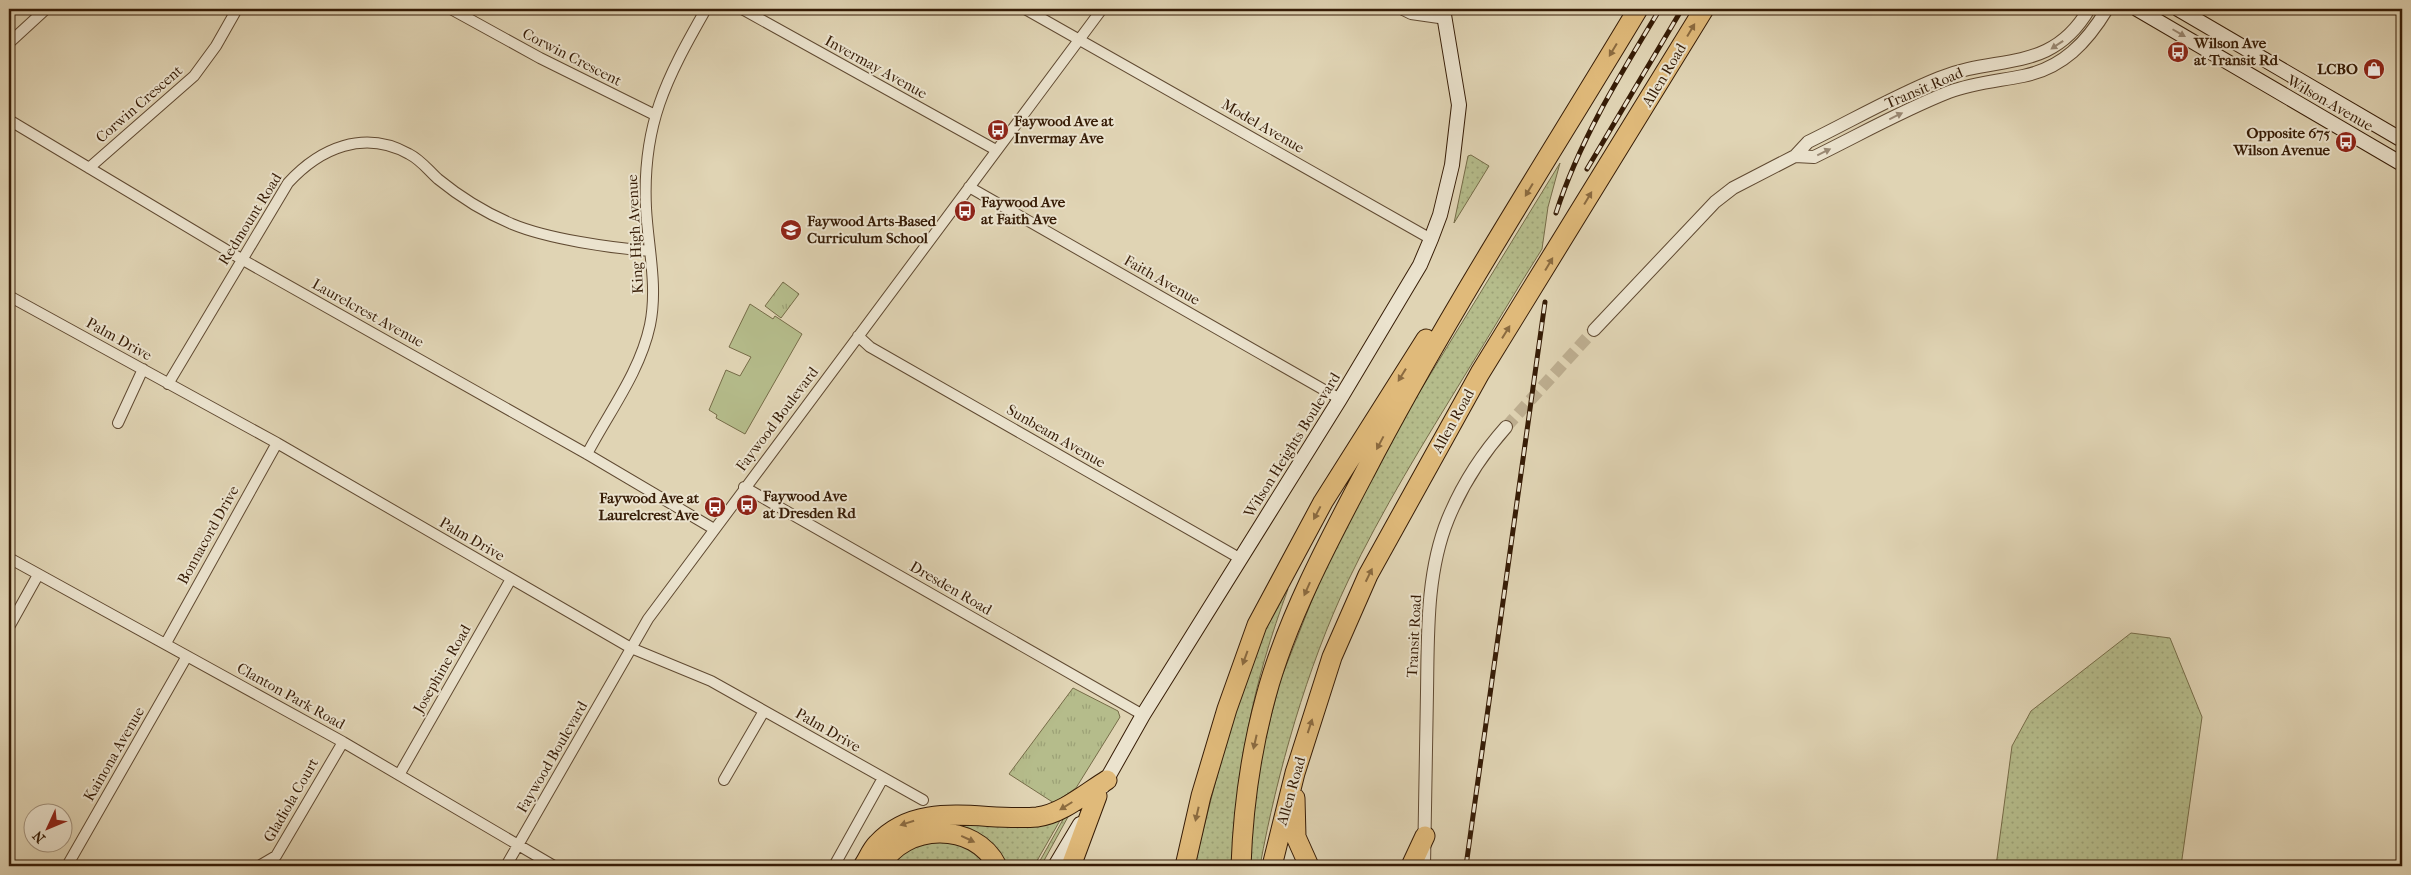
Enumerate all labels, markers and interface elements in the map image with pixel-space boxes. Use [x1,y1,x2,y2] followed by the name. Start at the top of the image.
[1687,23,1696,36] one-way arrow
[519,24,625,90] street label: Corwin Crescent
[2173,29,2186,38] one-way arrow
[822,31,931,103] street label: Invermay Avenue
[2193,34,2279,69] place label: Wilson Ave at Transit Rd
[1638,39,1690,111] street label: Allen Road
[2050,40,2064,50] one-way arrow
[2166,40,2190,64] bus stop icon: Wilson Ave at Transit Rd
[1608,44,1617,57] one-way arrow
[2362,57,2386,81] shop icon: LCBO
[2317,60,2358,78] place label: LCBO
[92,61,186,147] street label: Corwin Crescent
[1882,63,1966,112] street label: Transit Road
[2283,71,2377,135] street label: Wilson Avenue
[1218,95,1308,157] street label: Model Avenue
[1013,112,1114,147] place label: Faywood Ave at Invermay Ave
[1889,112,1903,120] one-way arrow
[986,118,1010,142] bus stop icon: Faywood Ave at Invermay Ave
[2232,124,2331,159] place label: Opposite 675 Wilson Avenue
[2334,130,2358,154] bus stop icon: Opposite 675 Wilson Avenue
[1817,148,1832,156] one-way arrow
[214,169,286,268] street label: Redmount Road
[623,173,647,294] street label: King High Avenue
[1524,183,1533,196] one-way arrow
[1584,192,1593,205] one-way arrow
[980,193,1066,228] place label: Faywood Ave at Faith Ave
[953,199,977,223] bus stop icon: Faywood Ave at Faith Ave
[806,212,937,247] place label: Faywood Arts-Based Curriculum School
[779,218,803,242] school or university icon: Faywood Arts-Based Curriculum School
[1121,251,1204,309] street label: Faith Avenue
[1544,257,1553,270] one-way arrow
[309,275,428,351] street label: Laurelcrest Avenue
[83,314,155,365] street label: Palm Drive
[1501,325,1511,339] one-way arrow
[732,363,823,475] street label: Faywood Boulevard
[1239,368,1345,522] street label: Wilson Heights Boulevard
[1397,368,1407,381] one-way arrow
[1428,385,1478,457] street label: Allen Road
[1003,400,1109,472] street label: Sunbeam Avenue
[1375,437,1384,450] one-way arrow
[173,482,243,587] street label: Bonnacord Drive
[762,487,856,522] place label: Faywood Ave at Dresden Rd
[598,489,700,524] place label: Faywood Ave at Laurelcrest Ave
[735,493,759,517] bus stop icon: Faywood Ave at Dresden Rd
[703,495,727,519] bus stop icon: Faywood Ave at Laurelcrest Ave
[1313,506,1321,520] one-way arrow
[436,513,508,565] street label: Palm Drive
[907,557,996,619] street label: Dresden Road
[1365,568,1373,582] one-way arrow
[1303,582,1311,596] one-way arrow
[1403,593,1425,678] street label: Transit Road
[409,621,475,717] street label: Josephine Road
[1241,651,1248,666] one-way arrow
[234,659,349,734] street label: Clanton Park Road
[513,697,592,816] street label: Faywood Boulevard
[80,703,149,804] street label: Kainona Avenue
[792,704,864,756] street label: Palm Drive
[1307,719,1314,734] one-way arrow
[1251,735,1259,750] one-way arrow
[260,754,323,845] street label: Gladiola Court
[1272,754,1310,828] street label: Allen Road
[1059,801,1072,811] one-way arrow
[22,802,72,852] north arrow
[1193,806,1201,821] one-way arrow
[899,820,914,828] one-way arrow
[29,827,49,846] text: N
[961,836,975,844] one-way arrow

